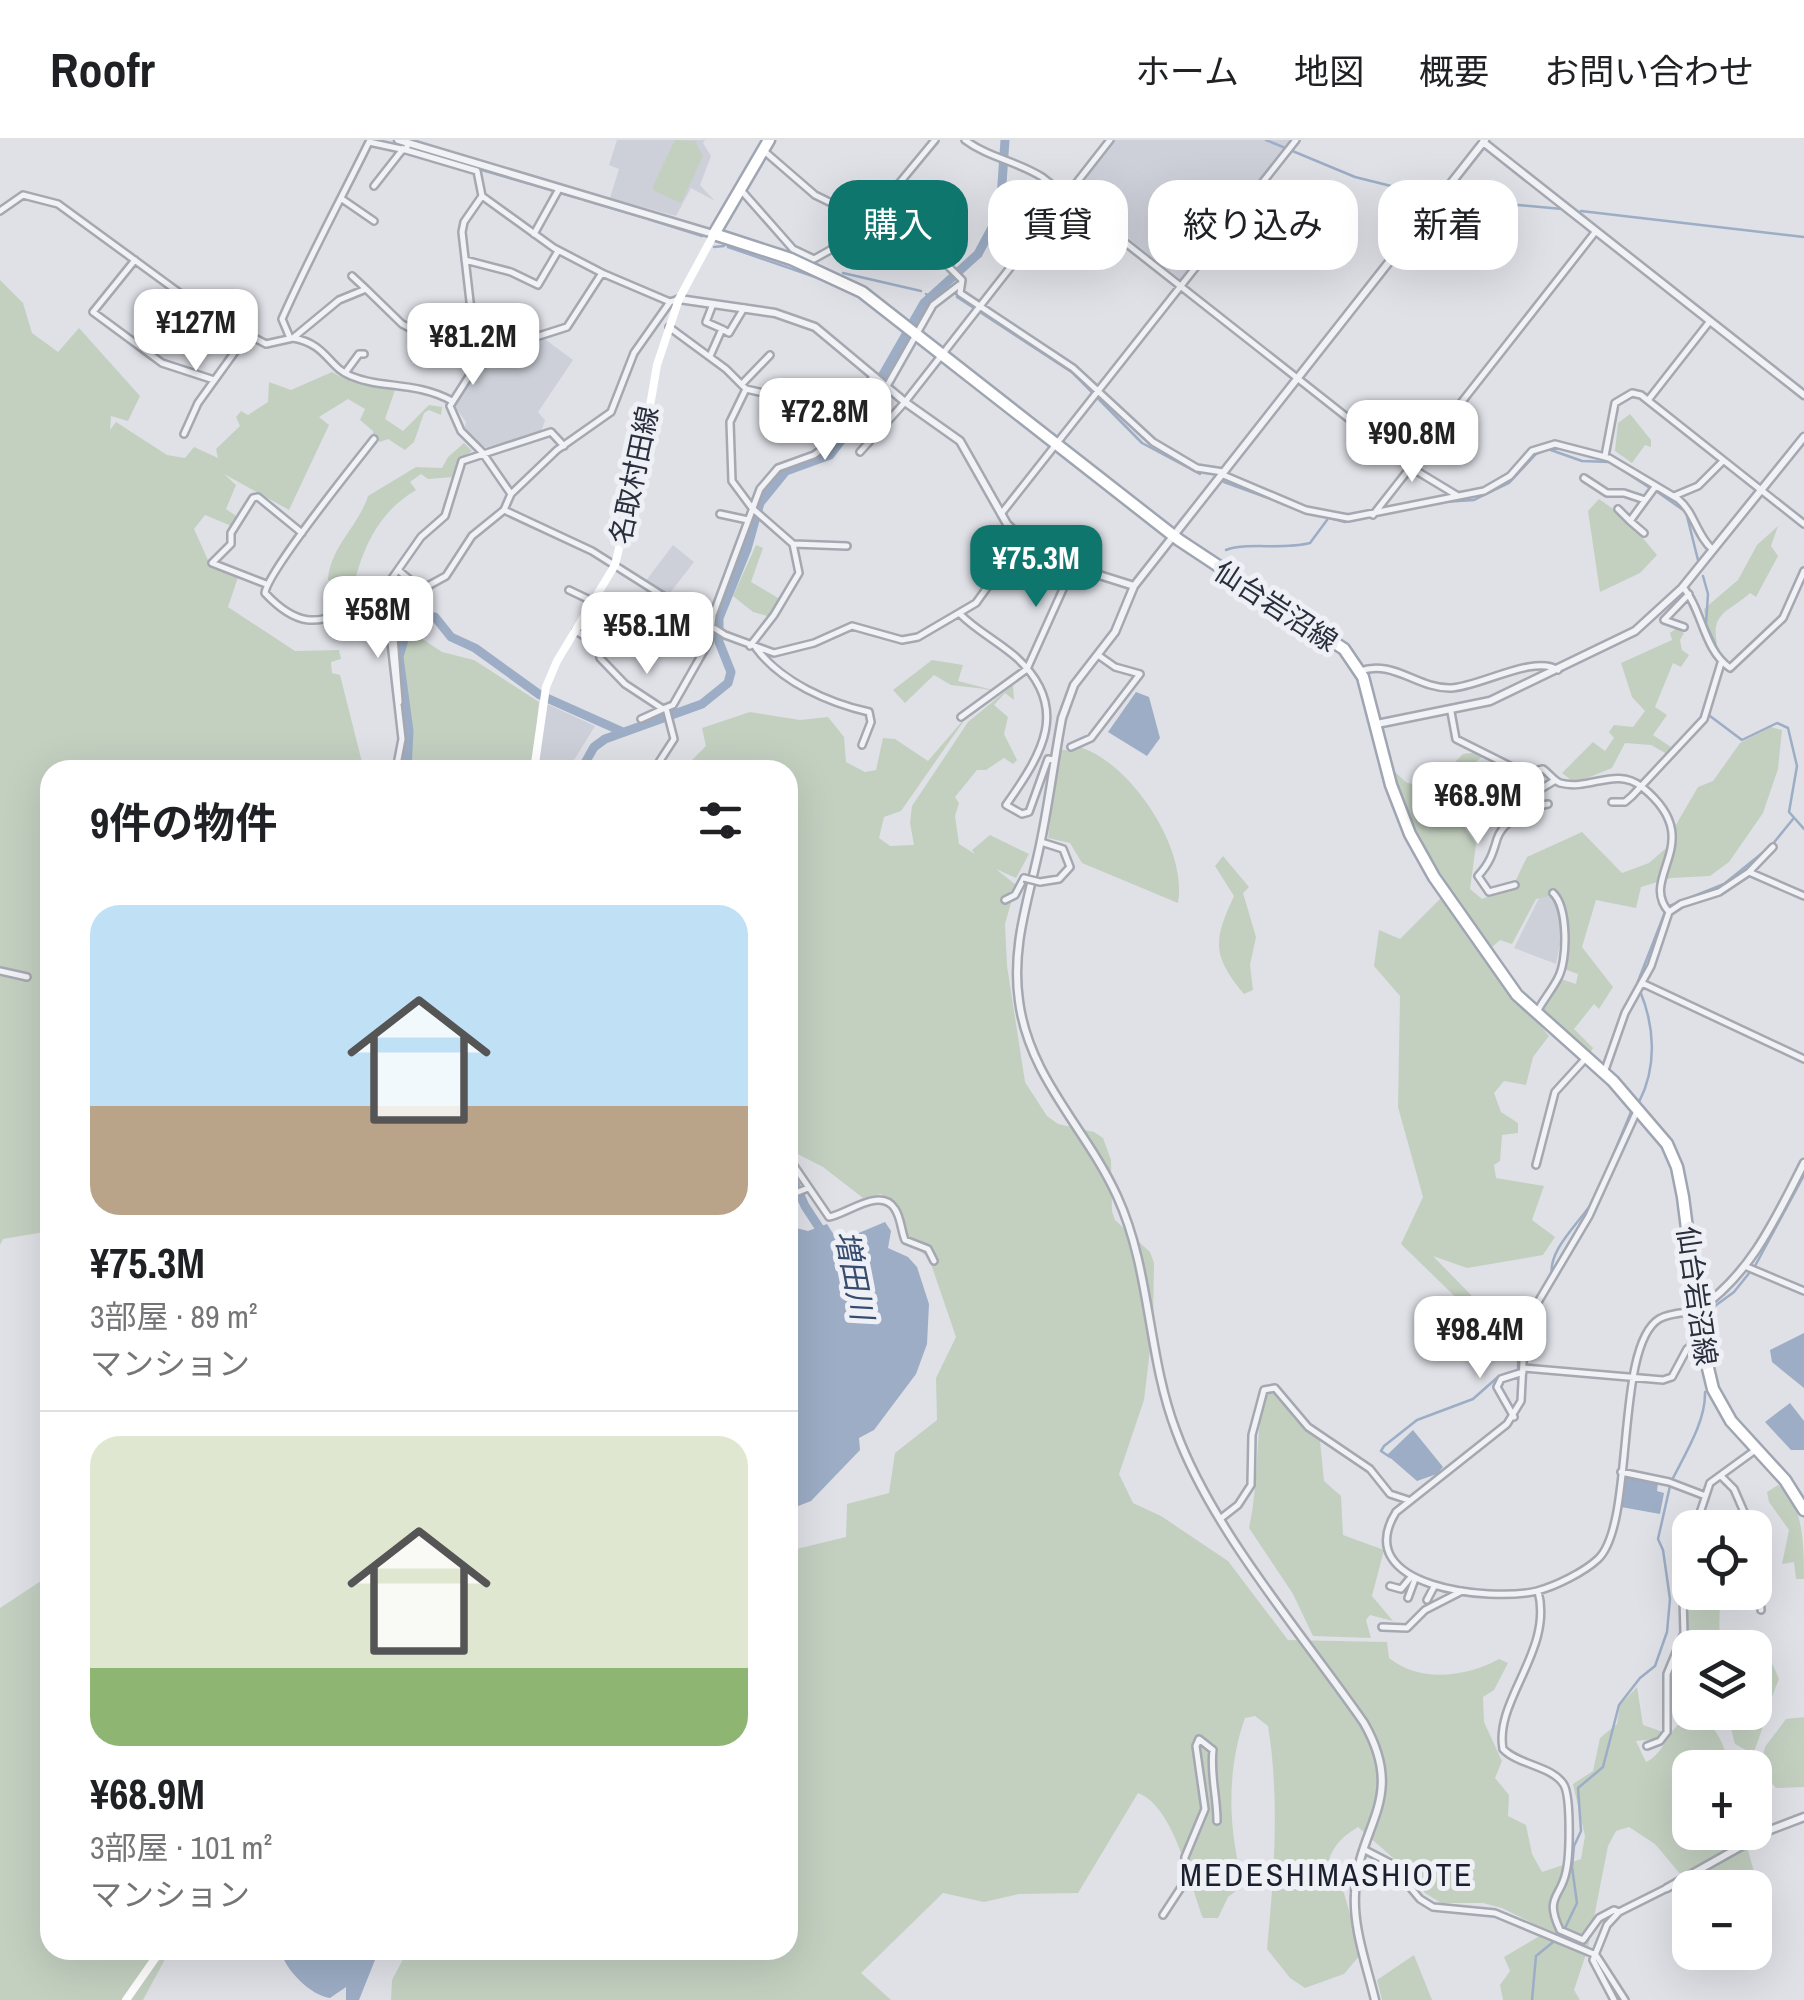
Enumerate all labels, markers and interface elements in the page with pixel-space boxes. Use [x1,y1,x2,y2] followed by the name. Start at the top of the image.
[50,37,155,102] text: Roofr
[1135,48,1239,95] text: ホーム
[1294,48,1364,95] text: 地図
[1419,48,1489,95] text: 概要
[1544,48,1754,95] text: お問い合わせ
[828,180,968,270] chip: 購入
[988,180,1128,270] chip: 賃貸
[1148,180,1358,270] chip: 絞り込み
[1378,180,1518,270] chip: 新着
[126,289,266,374] pin: ¥127M
[156,300,236,343] text: ¥127M
[392,303,554,388] pin: ¥81.2M
[429,314,517,357] text: ¥81.2M
[744,378,906,463] pin: ¥72.8M
[781,389,869,432] text: ¥72.8M
[1331,400,1493,485] pin: ¥90.8M
[601,403,667,547] street label: 名取村田線
[1368,411,1456,454] text: ¥90.8M
[955,525,1117,610] pin: ¥75.3M
[992,536,1080,579] text: ¥75.3M
[1207,552,1345,660] street label: 仙台岩沼線
[319,576,437,661] pin: ¥58M
[345,587,411,630] text: ¥58M
[566,592,728,677] pin: ¥58.1M
[603,603,691,646] text: ¥58.1M
[1397,762,1559,847] pin: ¥68.9M
[1434,773,1522,816] text: ¥68.9M
[693,793,748,848] icon: filters
[90,795,277,851] text: 9件の物件
[329,970,509,1150] icon: home
[1668,1224,1726,1368] street label: 仙台岩沼線
[827,1227,884,1326] water label: 増田川
[90,1235,205,1291] text: ¥75.3M
[90,1295,258,1338] text: 3部屋 · 89 m²
[1399,1296,1561,1381] pin: ¥98.4M
[1436,1307,1524,1350] text: ¥98.4M
[90,1342,250,1385] text: マンション
[329,1501,509,1681] icon: home
[1672,1510,1772,1970] map controls
[1672,1510,1772,1610] button: locate
[1672,1630,1772,1730] button: layers
[1672,1750,1772,1850] button: +
[90,1766,205,1822] text: ¥68.9M
[90,1826,272,1869] text: 3部屋 · 101 m²
[1180,1853,1474,1896] district label: MEDESHIMASHIOTE
[1672,1870,1772,1970] button: −
[90,1873,250,1916] text: マンション

